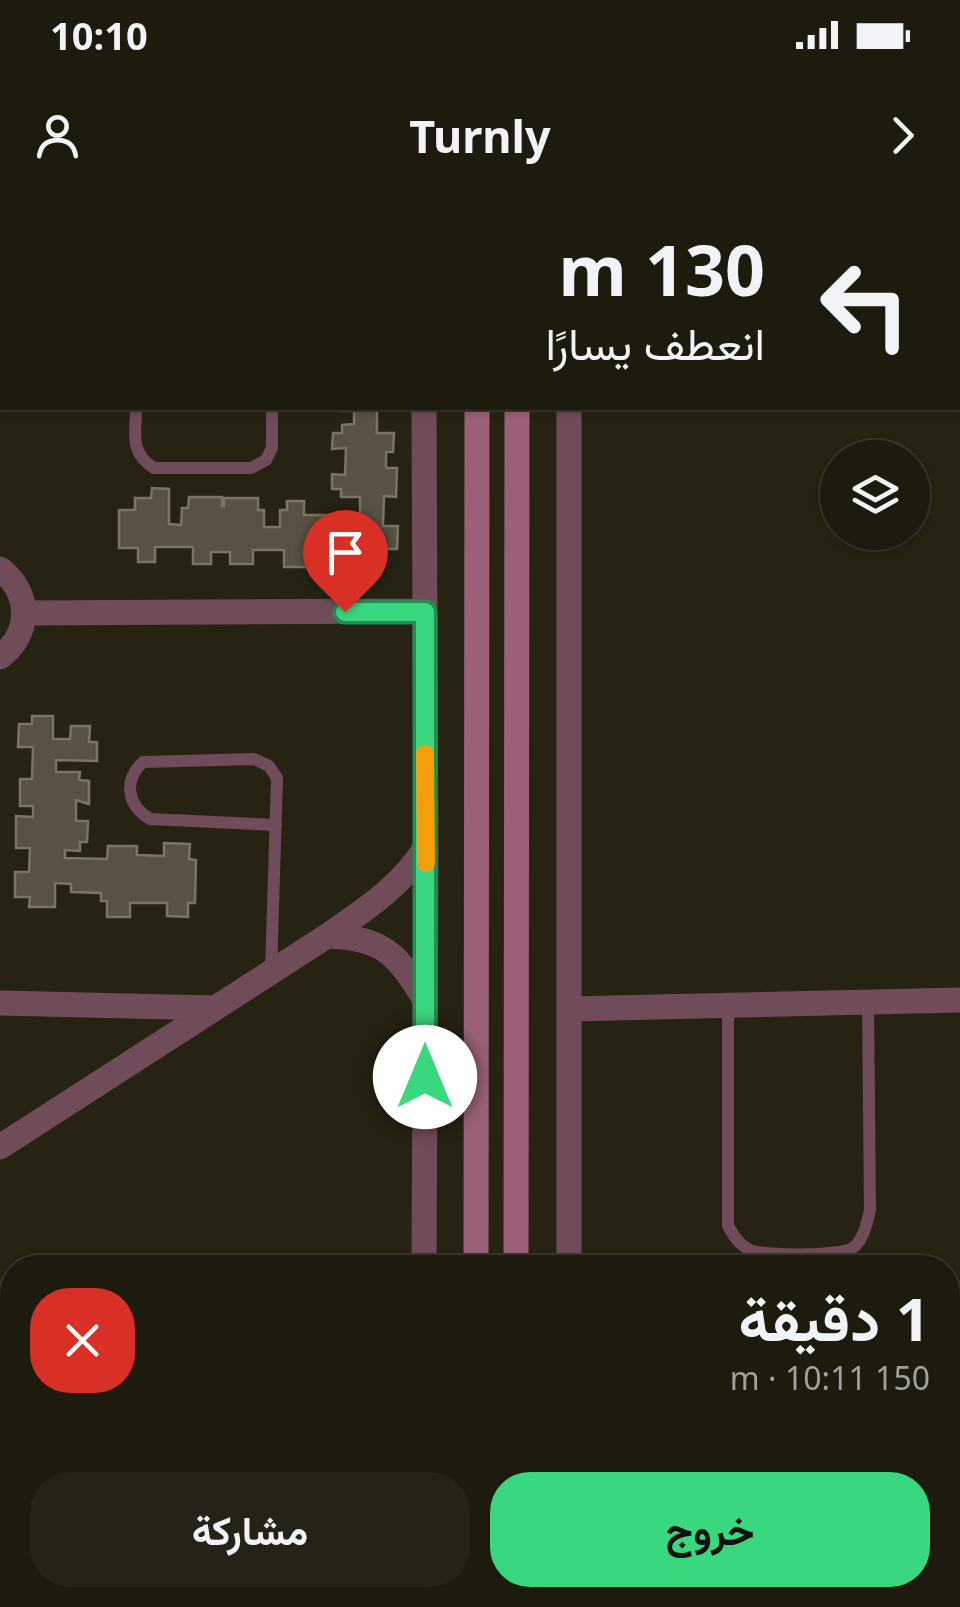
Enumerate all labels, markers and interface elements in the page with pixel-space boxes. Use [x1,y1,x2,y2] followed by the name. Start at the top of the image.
[50,9,148,61] text: 10:10
[409,105,551,166] text: Turnly
[30,108,85,163] icon: person
[875,108,930,163] icon: forward
[558,221,765,317] text: 130 m
[800,240,930,370] icon: left
[546,312,765,373] text: انعطف يسارًا
[820,440,930,550] map controls
[820,440,930,550] button: layers
[303,510,388,613] pin
[318,525,373,580] icon: arrive
[373,1025,477,1129] position arrow
[739,1277,930,1359] text: 1 دقيقة
[30,1288,135,1393] button: close
[730,1356,930,1399] text: 150 m · 10:11
[30,1472,470,1587] button: مشاركة
[490,1472,930,1587] button: خروج

